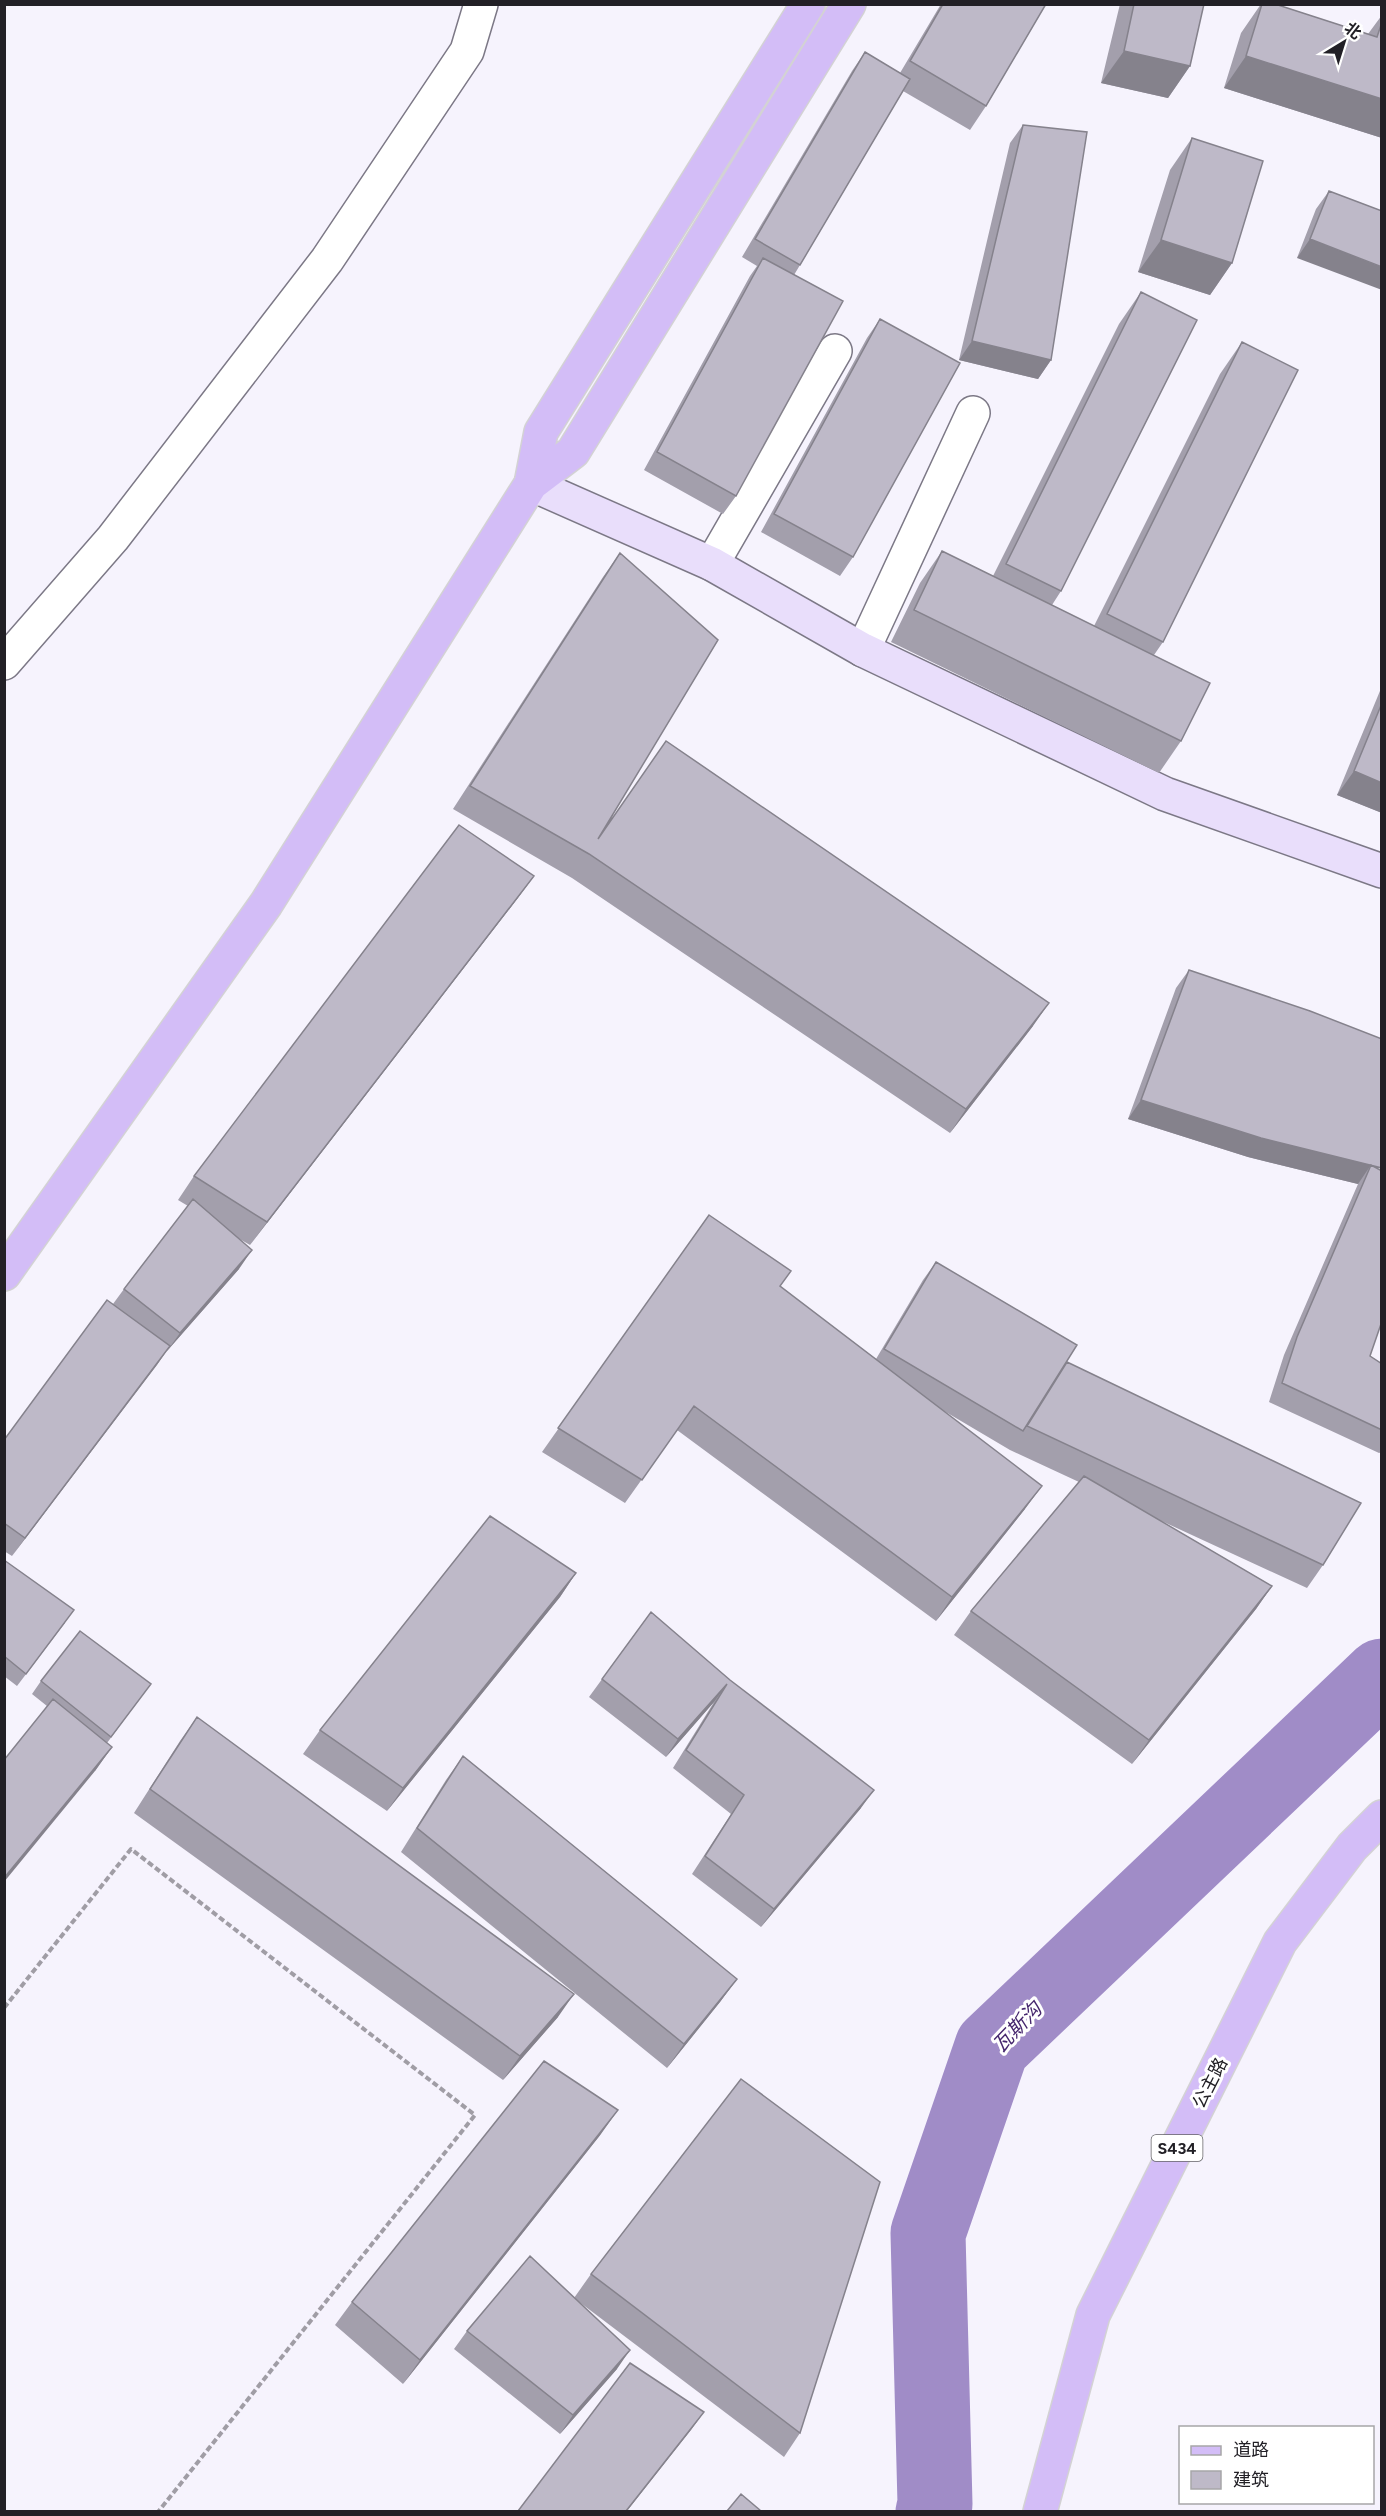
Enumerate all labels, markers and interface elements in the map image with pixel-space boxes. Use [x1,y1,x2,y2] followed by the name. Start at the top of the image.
[1314,12,1374,72] north arrow
[1341,18,1365,43] text: 北
[988,1996,1048,2057] water label: 瓦斯沟
[1188,2054,1232,2112] street label: 公主路
[1152,2135,1202,2161] road number: S434
[1179,2426,1374,2504] legend
[1233,2439,1269,2461] text: 道路
[1233,2469,1269,2491] text: 建筑

